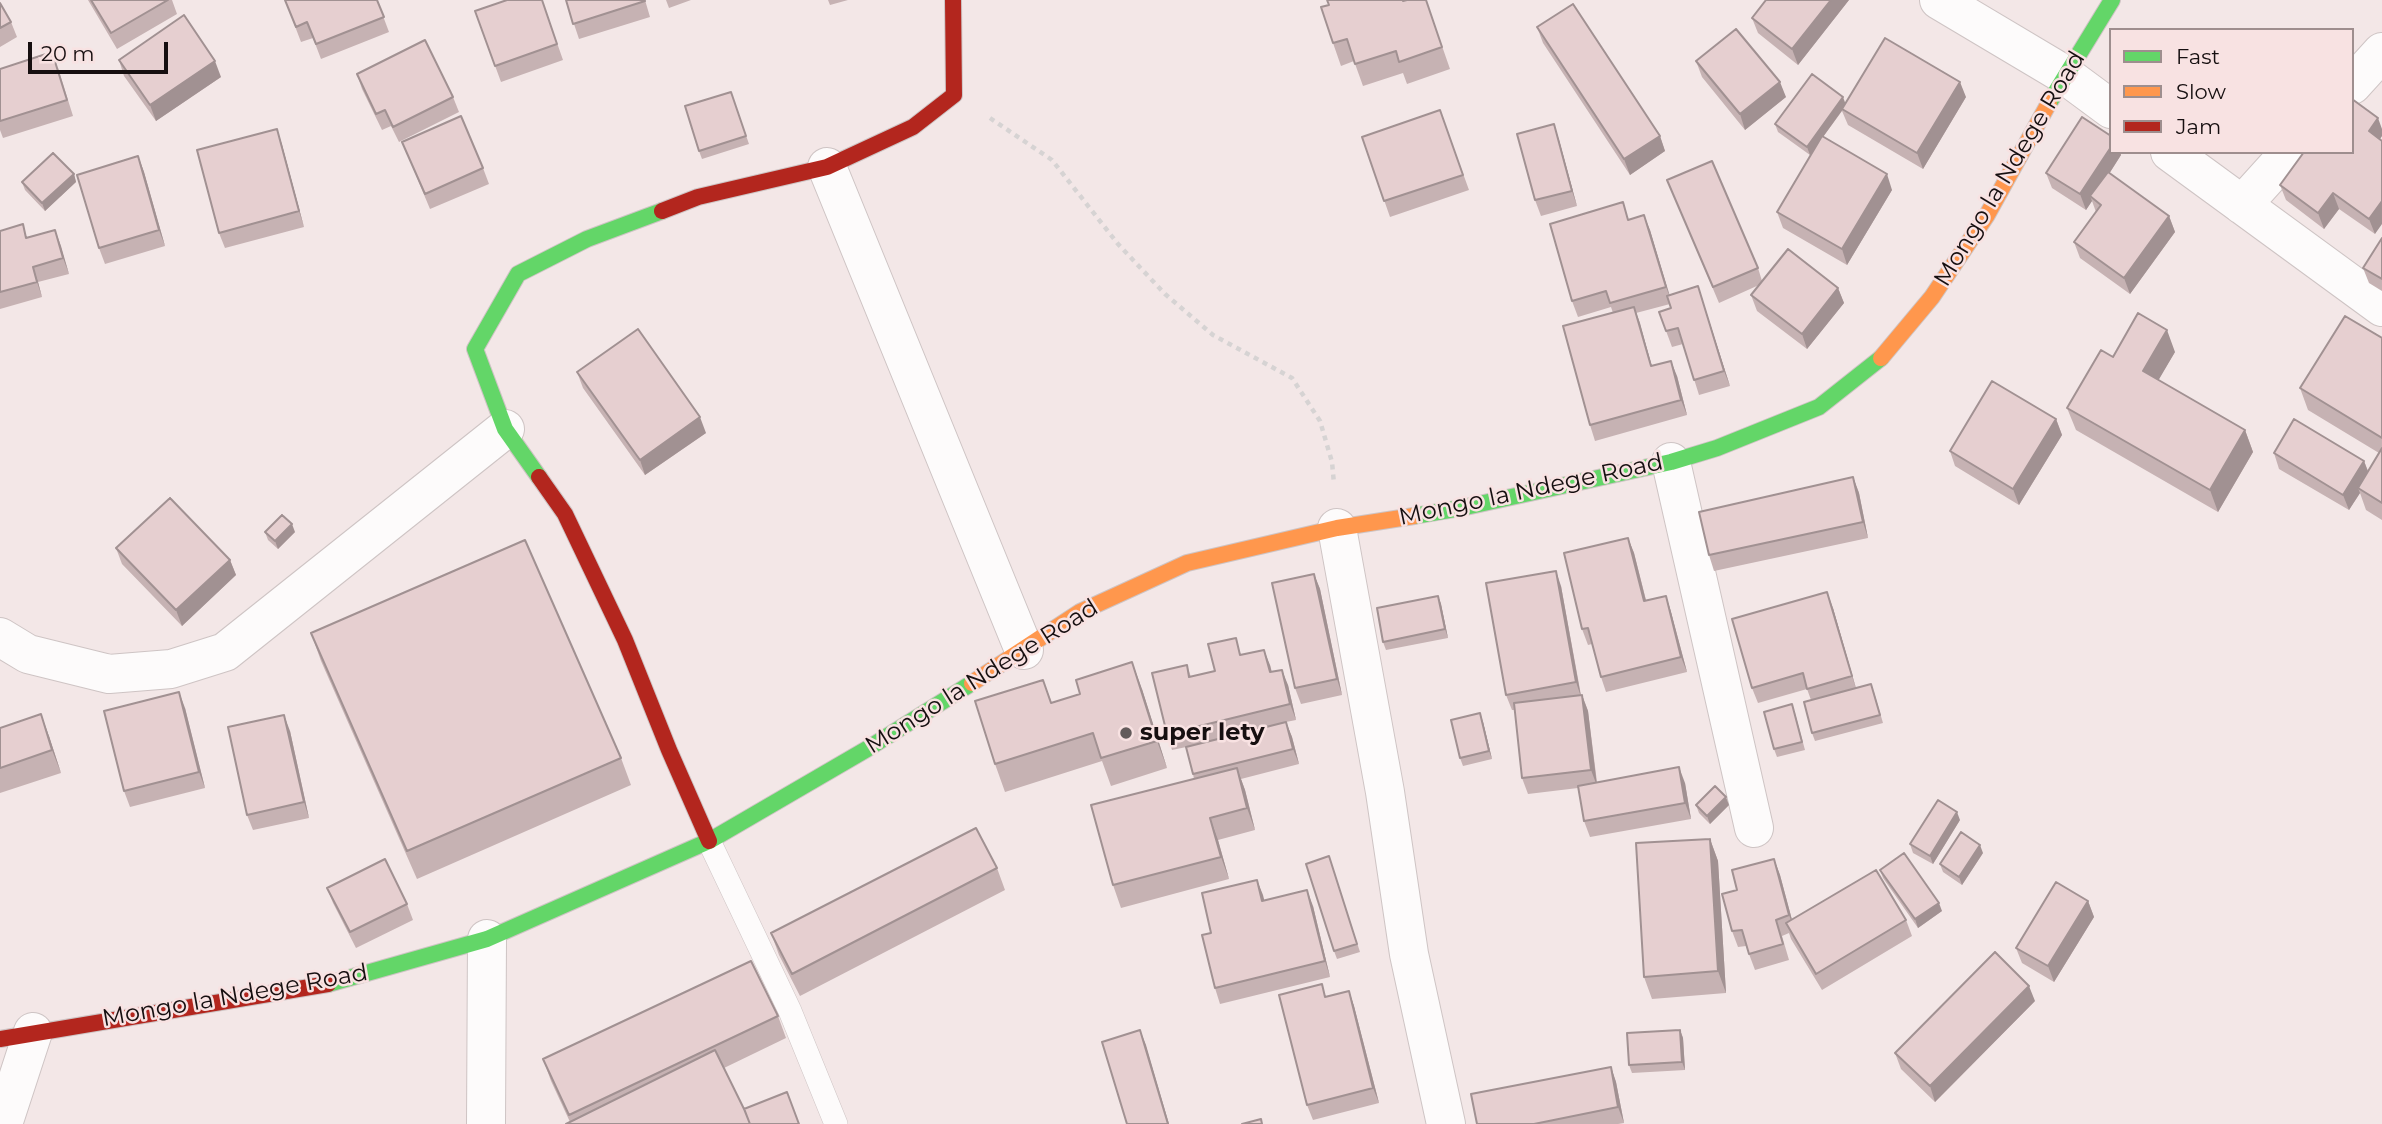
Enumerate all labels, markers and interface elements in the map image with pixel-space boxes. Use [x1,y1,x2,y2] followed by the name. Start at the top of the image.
[32,28,172,72] scale bar
[2109,28,2354,154] legend
[41,41,95,66] text: 20 m
[2176,44,2220,69] text: Fast
[1928,46,2092,292] street label: Mongo la Ndege Road
[2176,79,2226,104] text: Slow
[2176,114,2221,139] text: Jam
[1396,448,1666,532] street label: Mongo la Ndege Road
[860,593,1104,761] street label: Mongo la Ndege Road
[1140,719,1265,747] place label: super lety
[1118,725,1134,741] marker: super lety
[100,958,370,1034] street label: Mongo la Ndege Road

